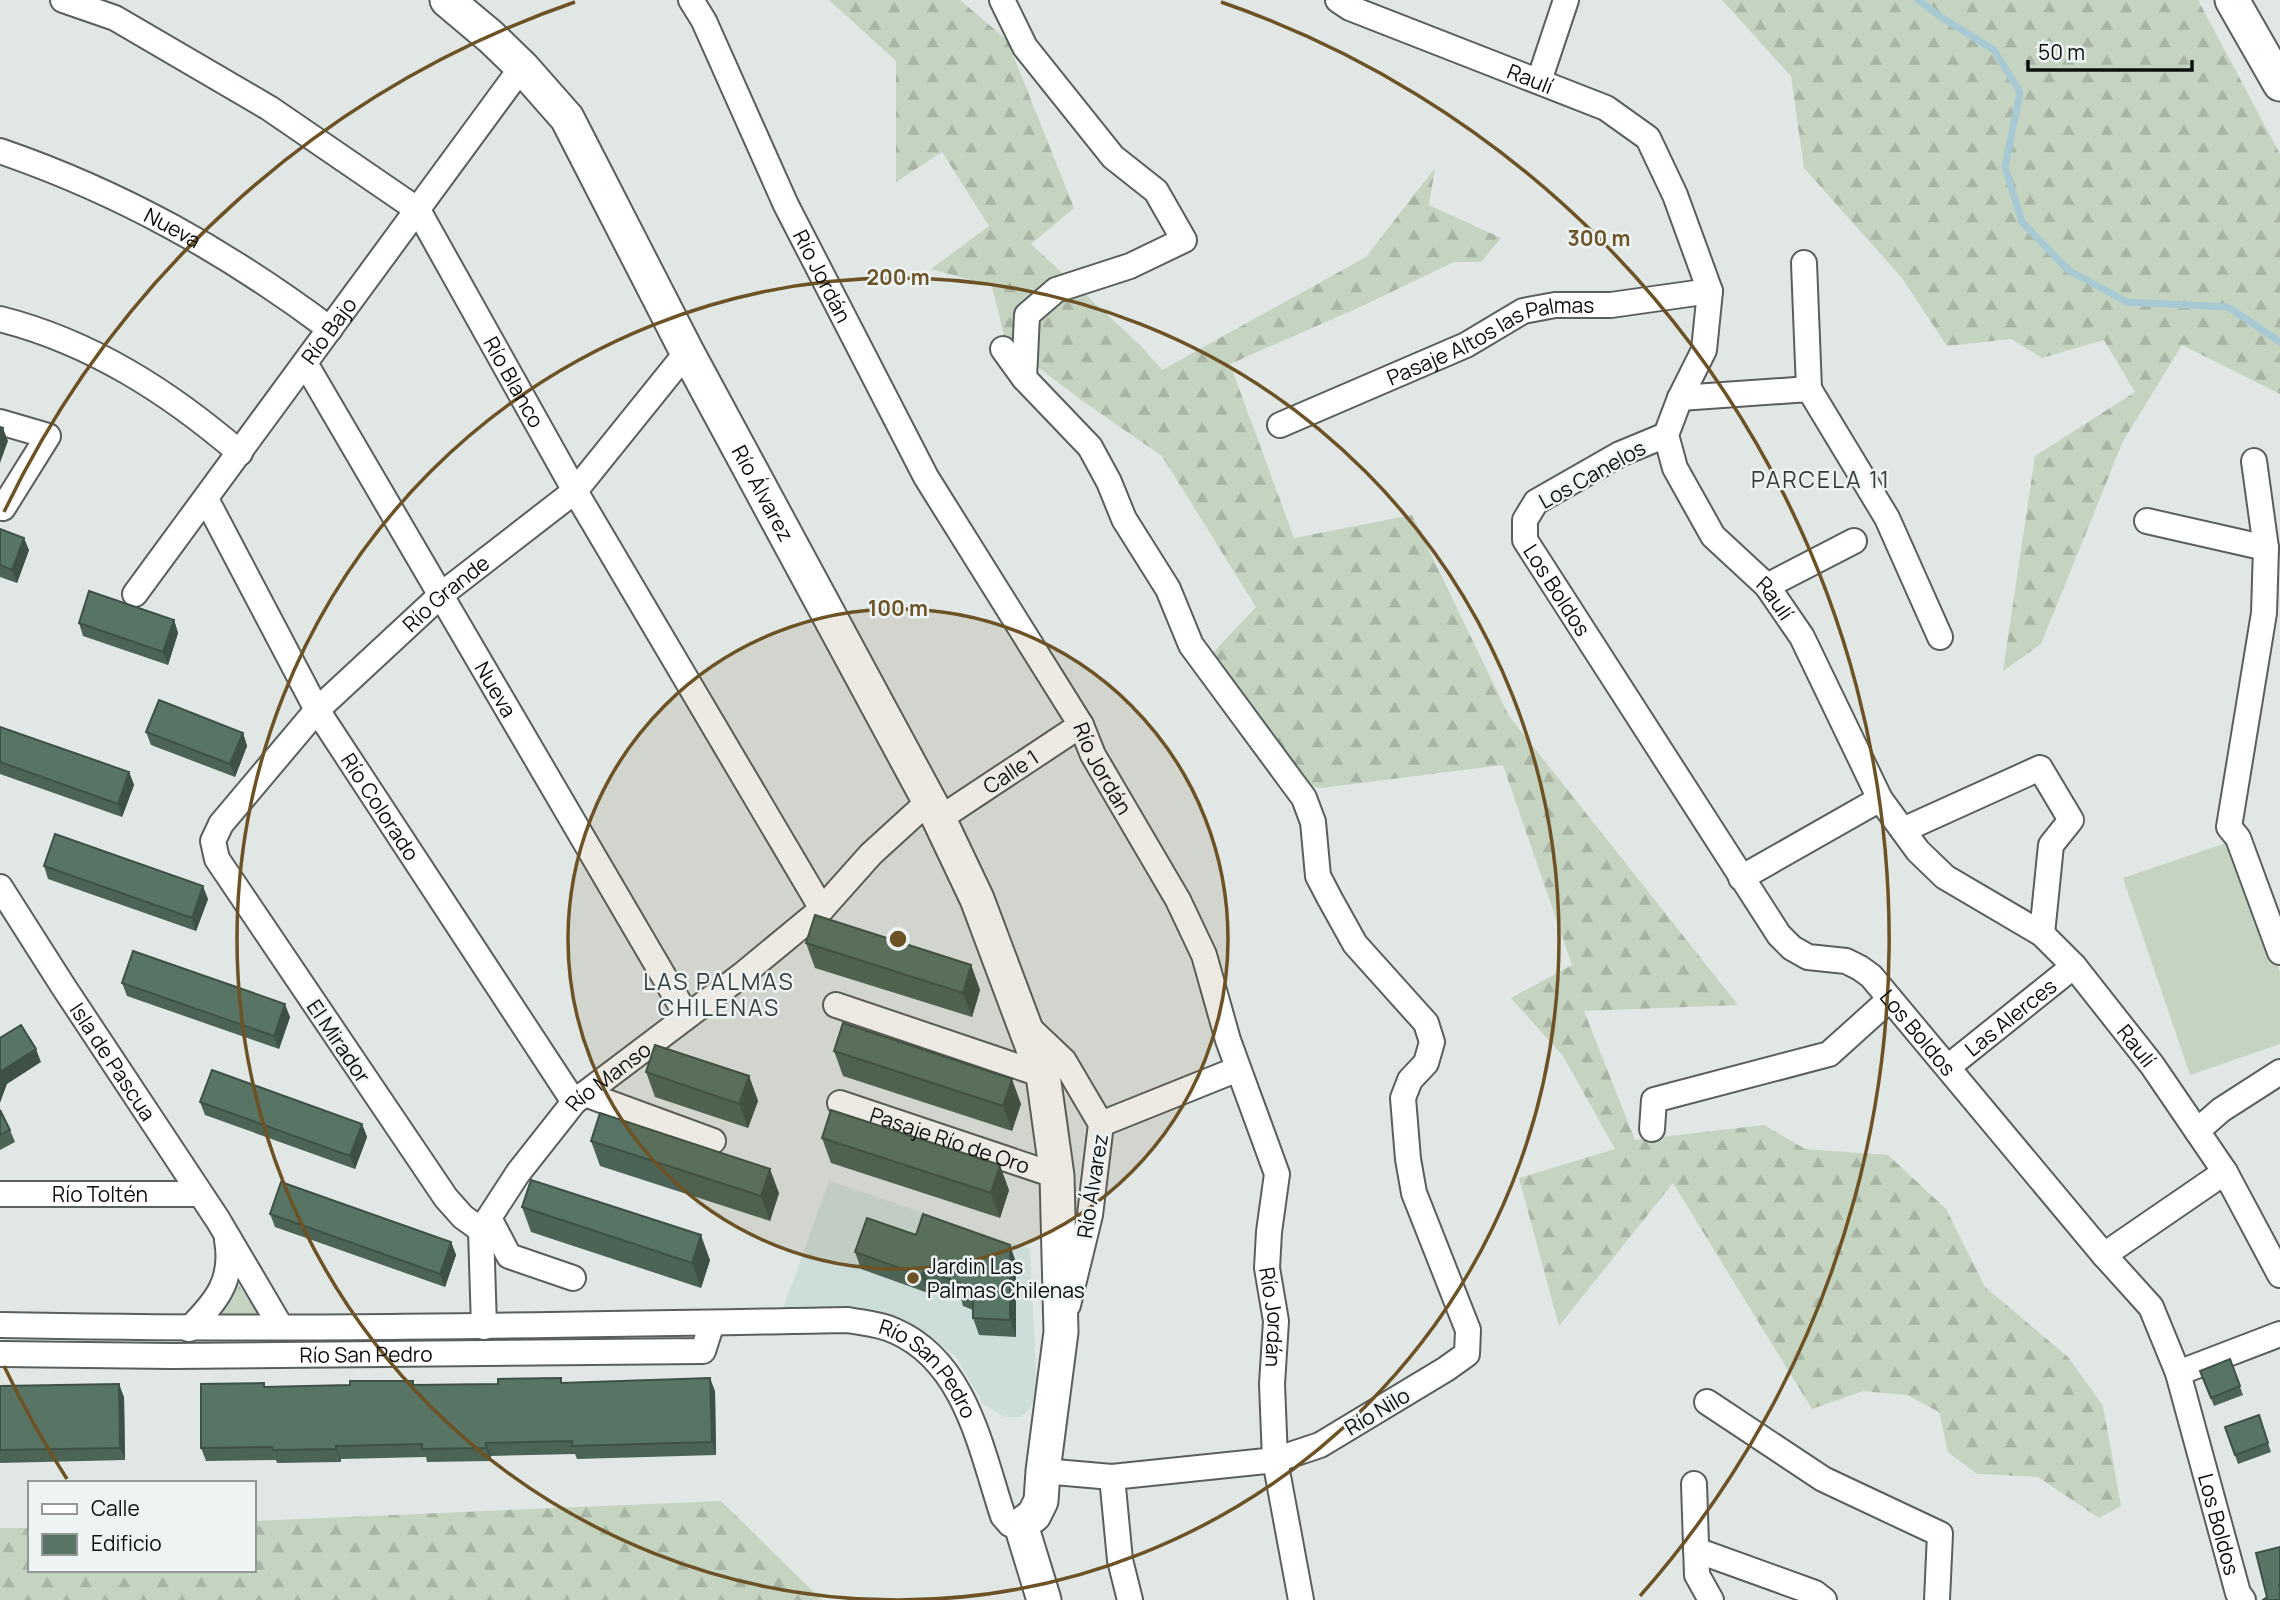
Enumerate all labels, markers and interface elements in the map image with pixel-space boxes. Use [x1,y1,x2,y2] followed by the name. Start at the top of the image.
[2028,28,2192,72] scale bar
[2038,38,2085,66] text: 50 m
[1503,57,1557,100] street label: Raulí
[140,201,206,254] street label: Nueva
[1568,224,1630,252] text: 300 m
[787,225,858,327] street label: Río Jordán
[866,263,930,291] text: 200 m
[294,291,363,370] street label: Río Bajo
[1382,291,1594,391] street label: Pasaje Altos las Palmas
[477,331,551,433] street label: Río Blanco
[1534,433,1650,515] street label: Los Canelos
[726,440,801,546] street label: Río Álvarez
[1751,463,1891,495] district label: PARCELA 11
[1517,539,1597,641] street label: Los Boldos
[396,549,495,638] street label: Río Grande
[1751,570,1800,626] street label: Raulí
[868,594,928,622] text: 100 m
[469,656,523,722] street label: Nueva
[1067,718,1139,820] street label: Río Jordán
[977,743,1044,800] street label: Calle 1
[335,747,426,866] street label: Río Colorado
[886,927,910,951] centre of rings
[643,965,795,1023] district label: LAS PALMAS CHILENAS
[1959,972,2062,1062] street label: Las Alerces
[1874,983,1962,1081] street label: Los Boldos
[301,994,377,1089] street label: El Mirador
[64,997,162,1126] street label: Isla de Pascua
[2111,1018,2162,1073] street label: Raulí
[558,1035,656,1117] street label: Río Manso
[866,1100,1034,1180] street label: Pasaje Río de Oro
[1070,1132,1114,1240] street label: Río Álvarez
[52,1180,148,1208] street label: Río Toltén
[927,1252,1085,1304] place label: Jardin Las Palmas Chilenas
[1253,1265,1290,1368] street label: Río Jordán
[905,1270,921,1286] marker: Jardin Las Palmas Chilenas
[876,1312,983,1423] street label: Río San Pedro
[299,1340,433,1369] street label: Río San Pedro
[1339,1381,1415,1441] street label: Río Nilo
[2192,1470,2246,1578] street label: Los Boldos
[28,1481,256,1572] legend
[91,1494,140,1522] text: Calle
[91,1529,162,1557] text: Edificio

